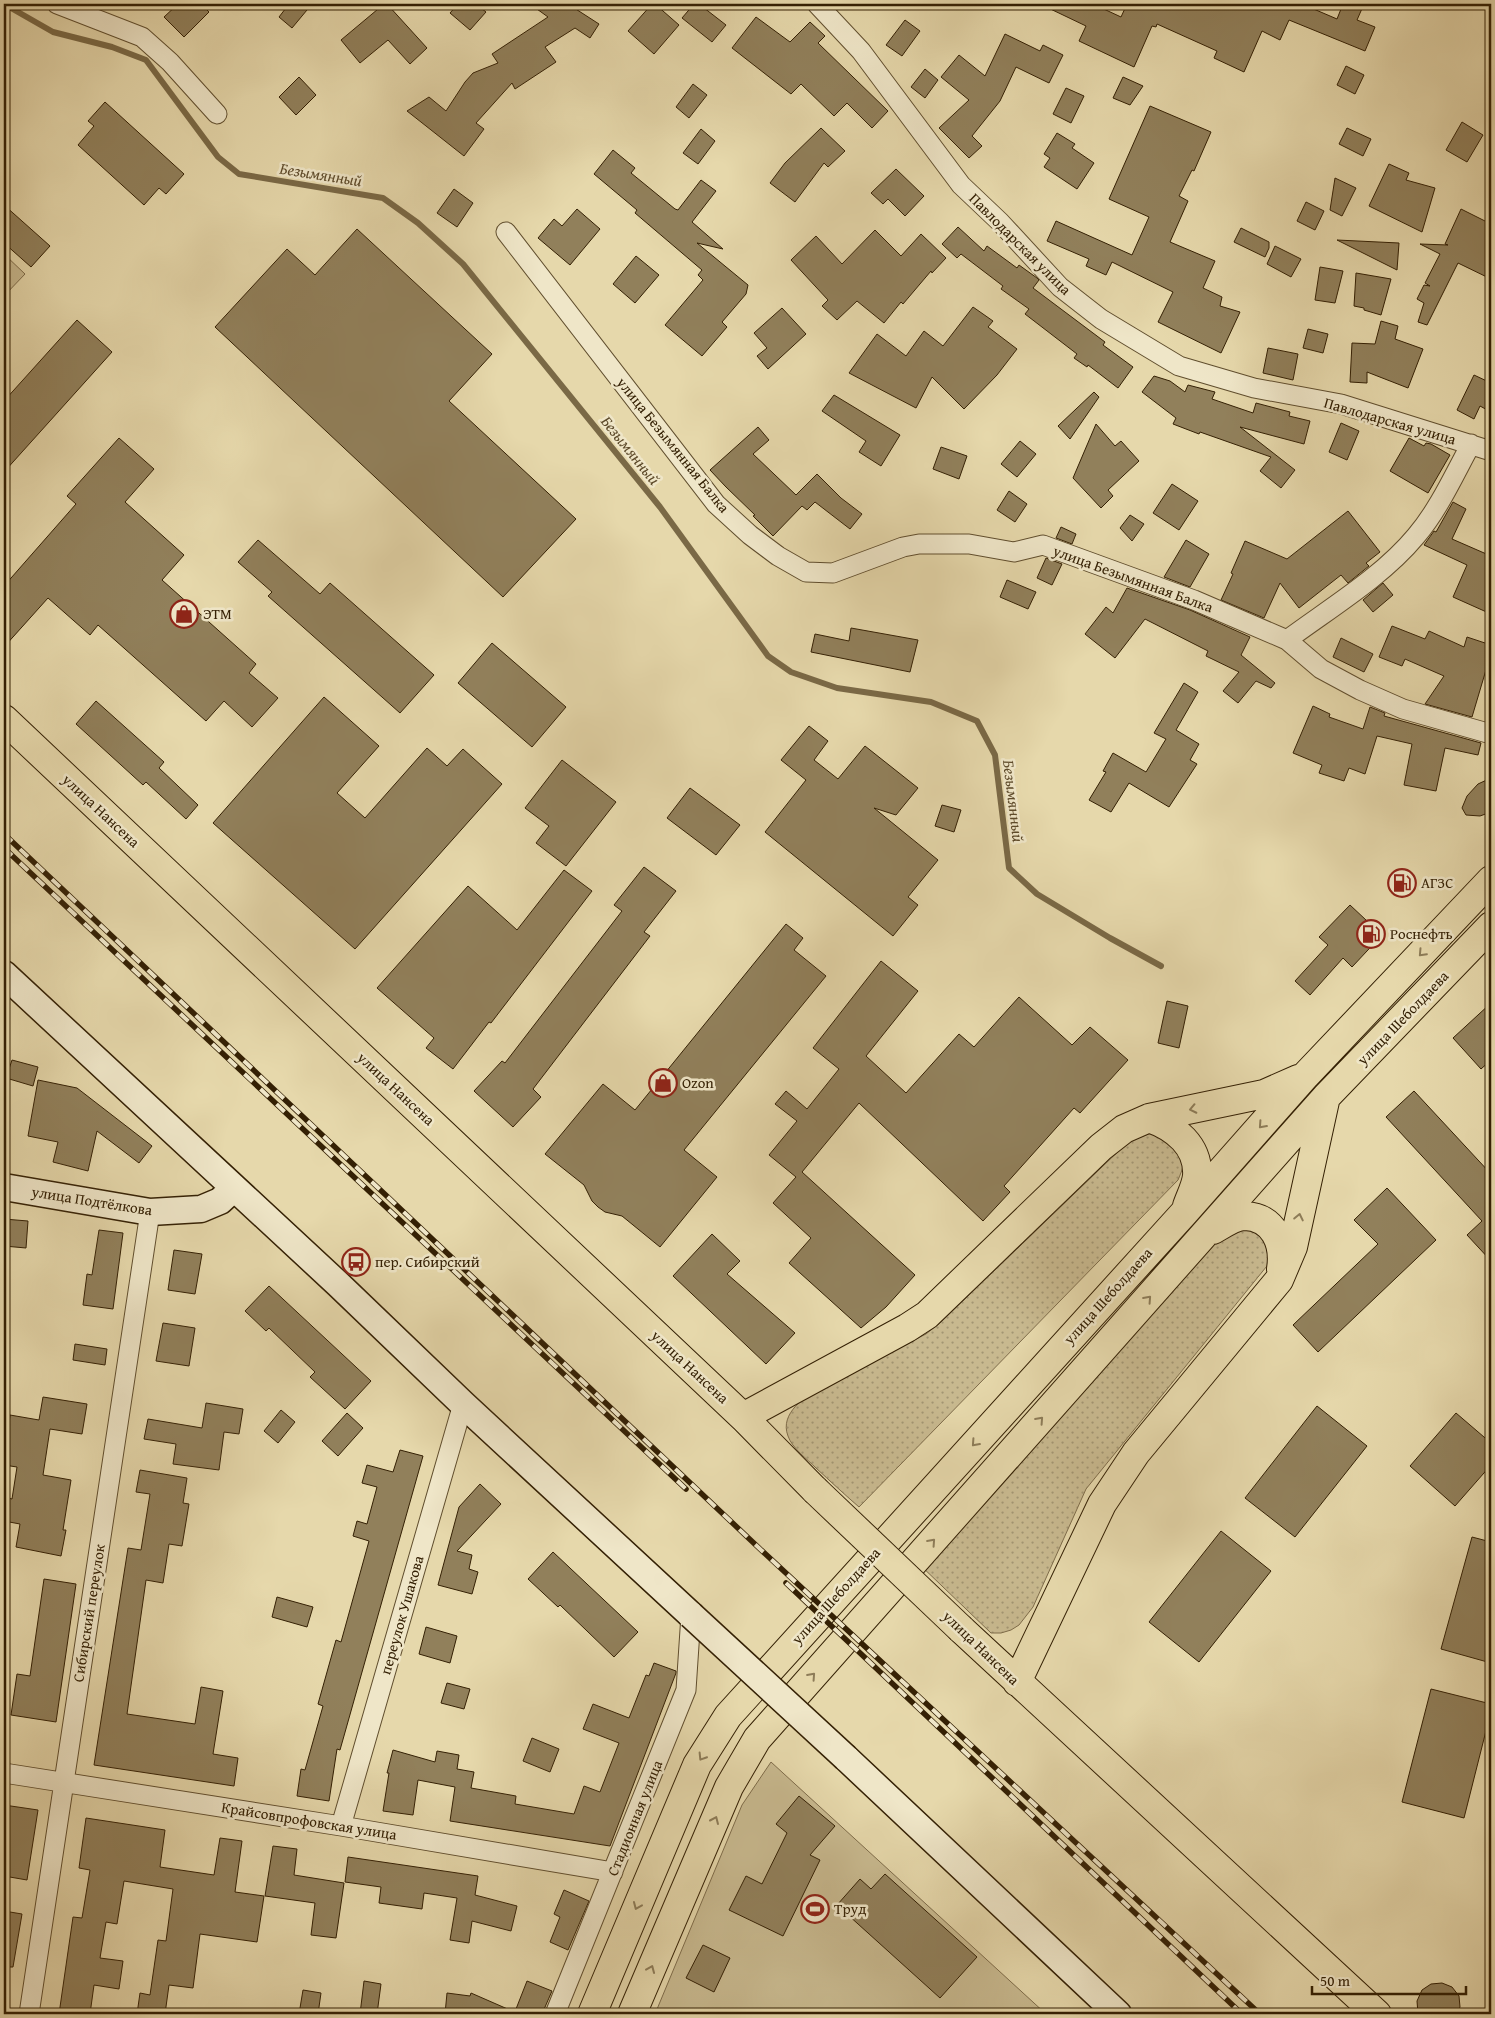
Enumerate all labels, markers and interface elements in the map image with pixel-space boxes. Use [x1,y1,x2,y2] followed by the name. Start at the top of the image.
[278,156,364,192] water label: Безымянный
[965,188,1077,300] street label: Павлодарская улица
[611,372,735,518] street label: улица Безымянная Балка
[1322,392,1459,450] street label: Павлодарская улица
[596,410,666,490] water label: Безымянный
[1049,539,1217,618] street label: улица Безымянная Балка
[169,599,199,629] shop icon: ЭТМ
[203,603,232,624] place label: ЭТМ
[997,758,1031,844] water label: Безымянный
[57,768,145,853] street label: улица Нансена
[1387,868,1417,898] fuel station icon: АГЗС
[1421,872,1453,893] place label: АГЗС
[1356,919,1386,949] fuel station icon: Роснефть
[1390,923,1453,944] place label: Роснефть
[1419,948,1428,957] one-way arrow
[1351,965,1454,1070] street label: улица Шеболдаева
[352,1046,440,1131] street label: улица Нансена
[648,1068,678,1098] shop icon: Ozon
[682,1072,714,1093] place label: Ozon
[1189,1103,1198,1113] one-way arrow
[1259,1119,1268,1128] one-way arrow
[29,1180,155,1221] street label: улица Подтёлкова
[1293,1213,1303,1222] one-way arrow
[1058,1242,1157,1349] street label: улица Шеболдаева
[341,1247,371,1277] bus stop icon: пер. Сибирский
[375,1251,480,1272] place label: пер. Сибирский
[1142,1296,1151,1305] one-way arrow
[646,1324,734,1409] street label: улица Нансена
[1034,1417,1043,1426] one-way arrow
[972,1438,981,1447] one-way arrow
[926,1538,935,1547] one-way arrow
[67,1542,110,1683] street label: Сибирский переулок
[786,1542,885,1649] street label: улица Шеболдаева
[374,1552,429,1677] street label: переулок Ушакова
[938,1605,1025,1690] street label: улица Нансена
[807,1673,816,1682] one-way arrow
[699,1752,709,1761] one-way arrow
[602,1756,668,1879] street label: Стадионная улица
[220,1796,399,1845] street label: Крайсовпрофовская улица
[708,1816,719,1825] one-way arrow
[800,1894,830,1924] sports icon: Труд
[834,1898,866,1919] place label: Труд
[633,1901,643,1910] one-way arrow
[1312,1963,1466,1995] scale bar
[645,1965,656,1974] one-way arrow
[1320,1970,1351,1991] text: 50 m

